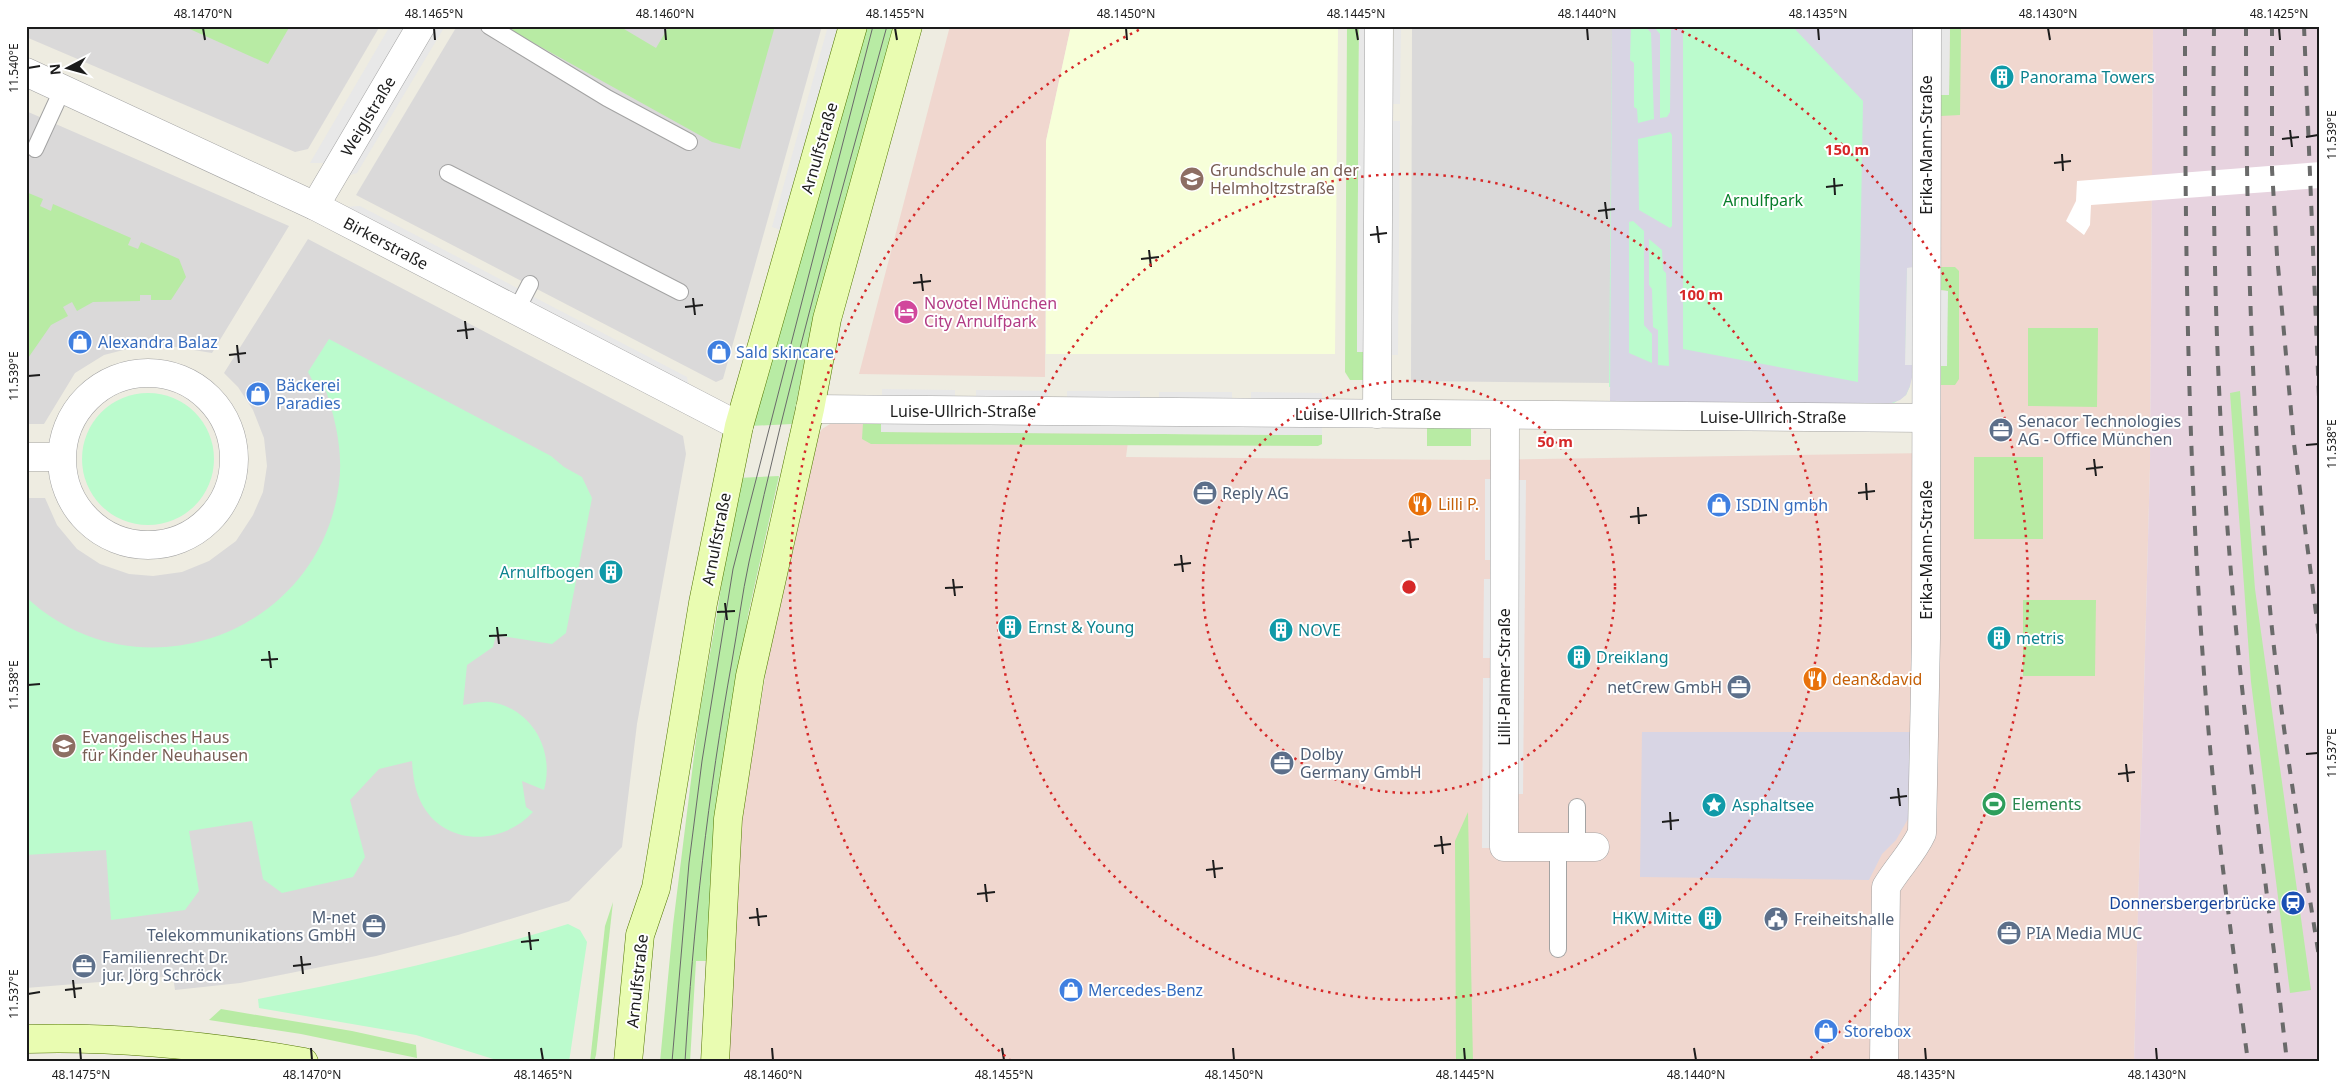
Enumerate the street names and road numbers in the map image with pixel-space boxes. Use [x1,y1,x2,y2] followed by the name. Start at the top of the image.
[336,72,400,160] street label: Weiglstraße
[1915,75,1937,215] street label: Erika-Mann-Straße
[795,100,843,196] street label: Arnulfstraße
[340,211,432,275] street label: Birkerstraße
[890,400,1036,422] street label: Luise-Ullrich-Straße
[1295,403,1441,425] street label: Luise-Ullrich-Straße
[1700,406,1846,428] street label: Luise-Ullrich-Straße
[1915,480,1937,620] street label: Erika-Mann-Straße
[696,491,736,587] street label: Arnulfstraße
[1493,608,1515,746] street label: Lilli-Palmer-Straße
[621,933,653,1029] street label: Arnulfstraße

